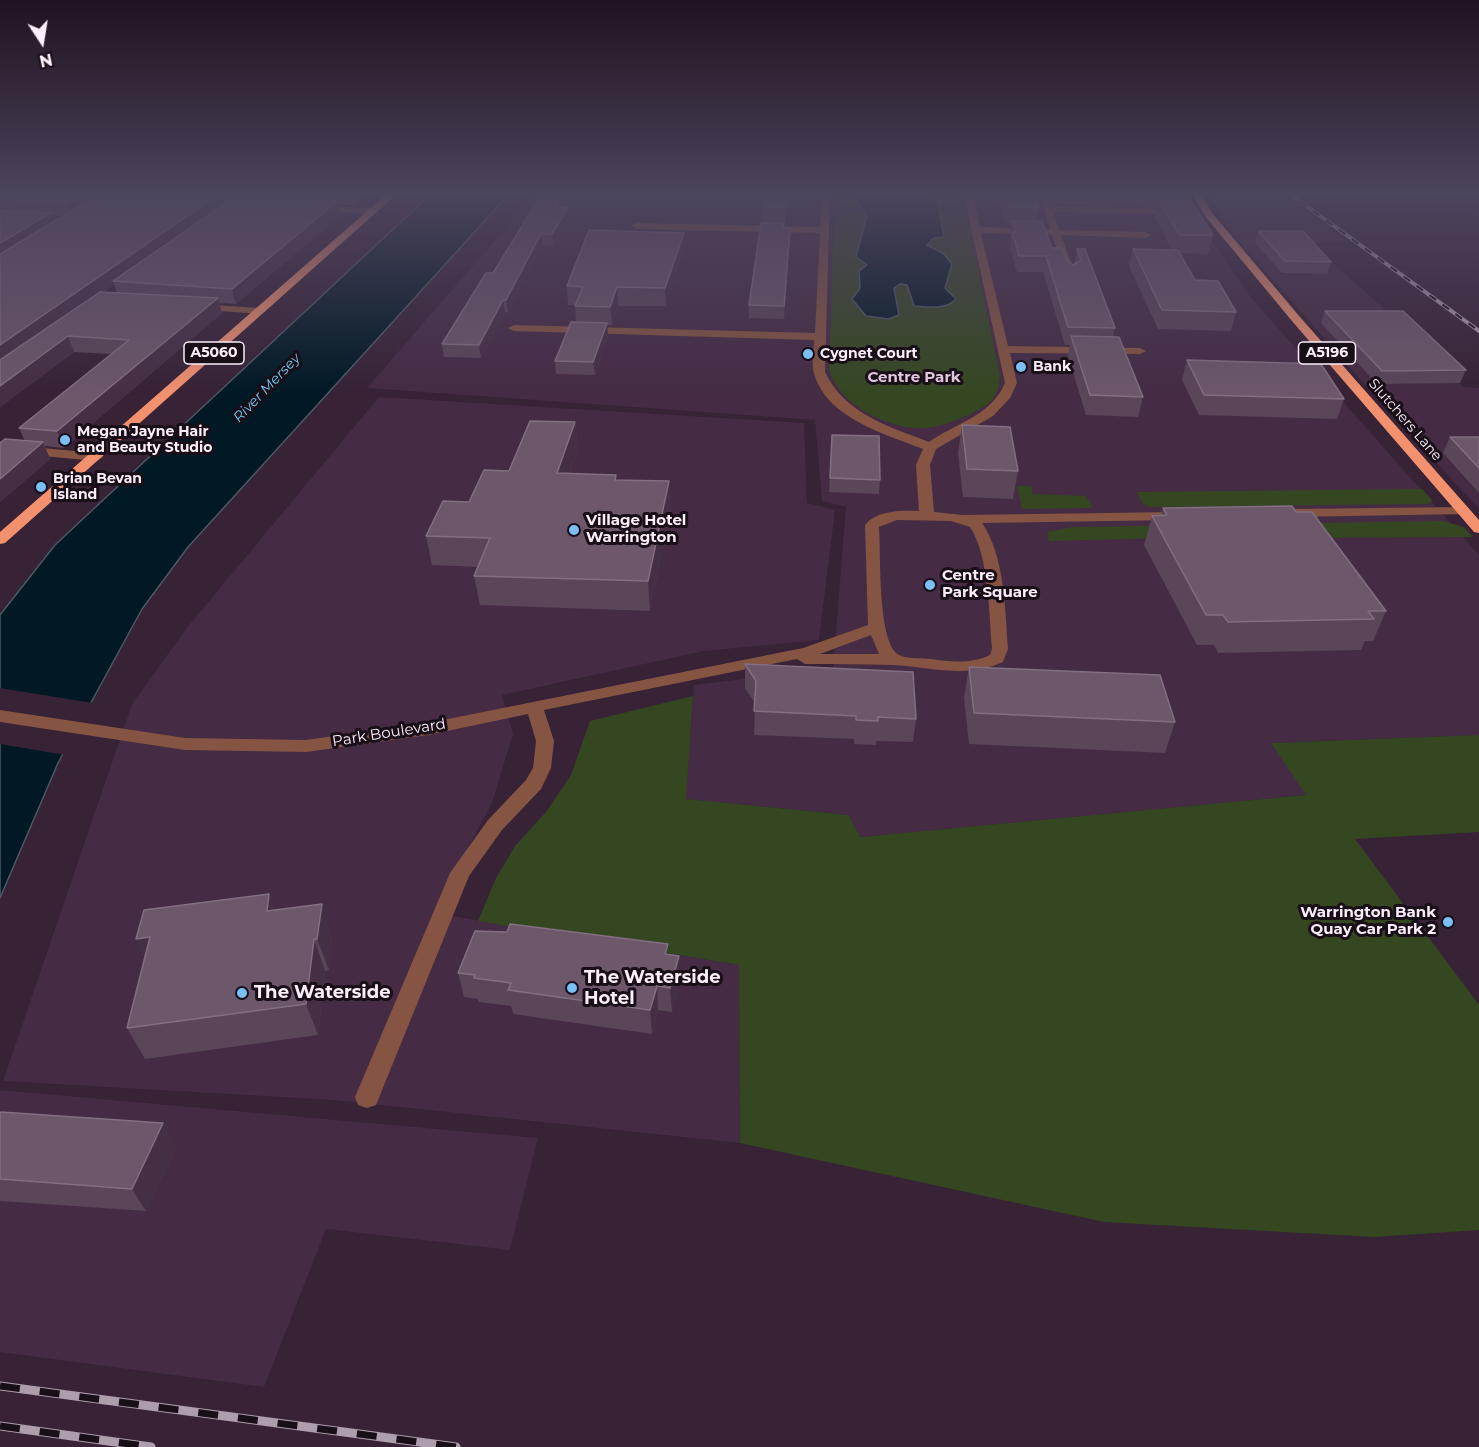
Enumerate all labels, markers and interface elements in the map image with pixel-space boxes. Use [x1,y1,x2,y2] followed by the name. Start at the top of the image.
[12,12,72,72] north arrow
[38,49,54,71] text: N
[184,342,244,364] road number: A5060
[1298,342,1356,364] road number: A5196
[820,346,918,362] place label: Cygnet Court
[801,347,815,361] marker: Cygnet Court
[230,350,304,426] water label: River Mersey
[1033,359,1071,375] place label: Bank
[1014,360,1028,374] marker: Bank
[867,369,961,387] district label: Centre Park
[1365,375,1445,465] street label: Slutchers Lane
[77,424,212,456] place label: Megan Jayne Hair and Beauty Studio
[58,433,72,447] marker: Megan Jayne Hair and Beauty Studio
[53,471,142,503] place label: Brian Bevan Island
[34,480,48,494] marker: Brian Bevan Island
[586,512,686,547] place label: Village Hotel Warrington
[567,523,581,537] marker: Village Hotel Warrington
[942,567,1038,602] place label: Centre Park Square
[923,578,937,592] marker: Centre Park Square
[331,715,447,751] street label: Park Boulevard
[1300,904,1436,939] place label: Warrington Bank Quay Car Park 2
[1441,915,1455,929] marker: Warrington Bank Quay Car Park 2
[584,967,721,1010] place label: The Waterside Hotel
[565,981,579,995] marker: The Waterside Hotel
[254,982,391,1004] place label: The Waterside
[235,986,249,1000] marker: The Waterside

